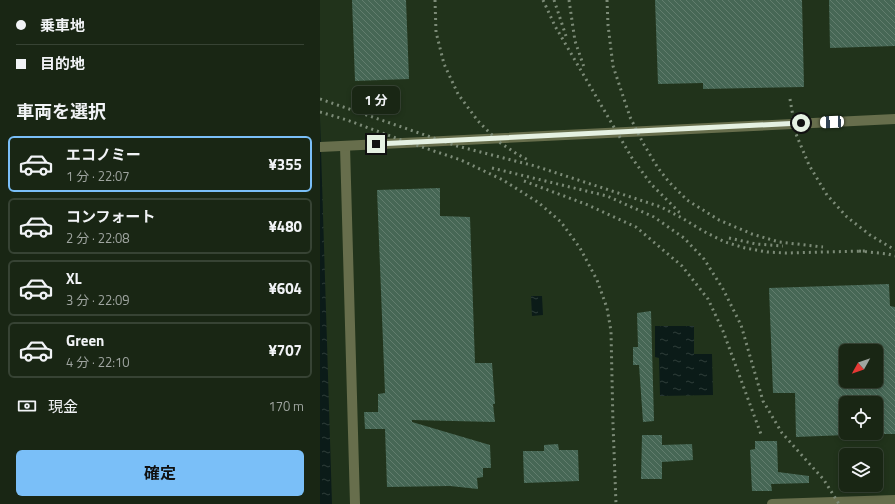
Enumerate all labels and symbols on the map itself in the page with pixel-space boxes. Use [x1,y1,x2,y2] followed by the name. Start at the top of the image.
[352,86,400,114] callout: 1 分
[792,114,810,132] route start
[820,115,844,129] car
[367,135,385,153] route end
[839,344,883,388] north arrow

